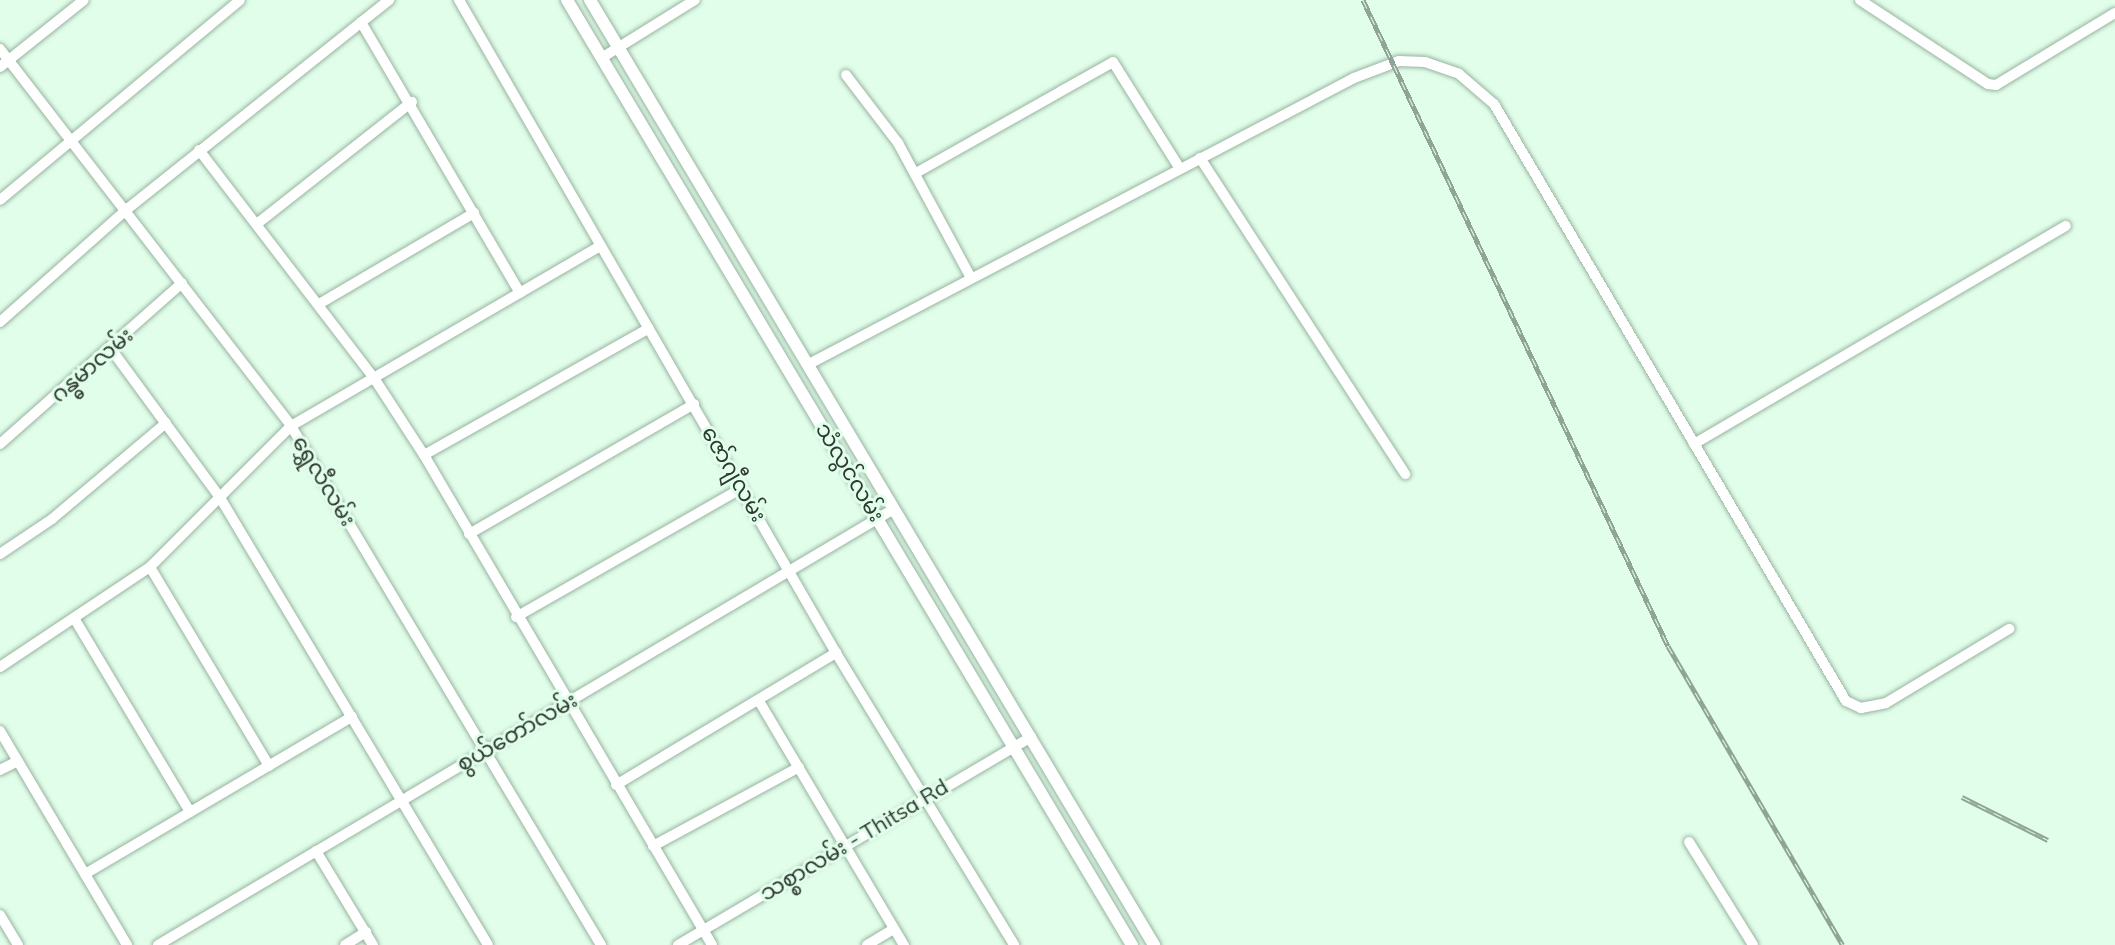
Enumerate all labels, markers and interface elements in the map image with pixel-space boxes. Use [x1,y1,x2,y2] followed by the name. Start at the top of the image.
[45,322,139,408] street label: ဂန္ဓမာလမ်း
[810,418,890,526] street label: သံလွင်လမ်း
[696,421,772,527] street label: ဇော်ဂျီလမ်း
[287,431,361,531] street label: ရွှေလီလမ်း
[452,687,582,777] street label: စွယ်တော်လမ်း
[755,773,953,907] street label: သစ္စာလမ်း - Thitsa Rd

